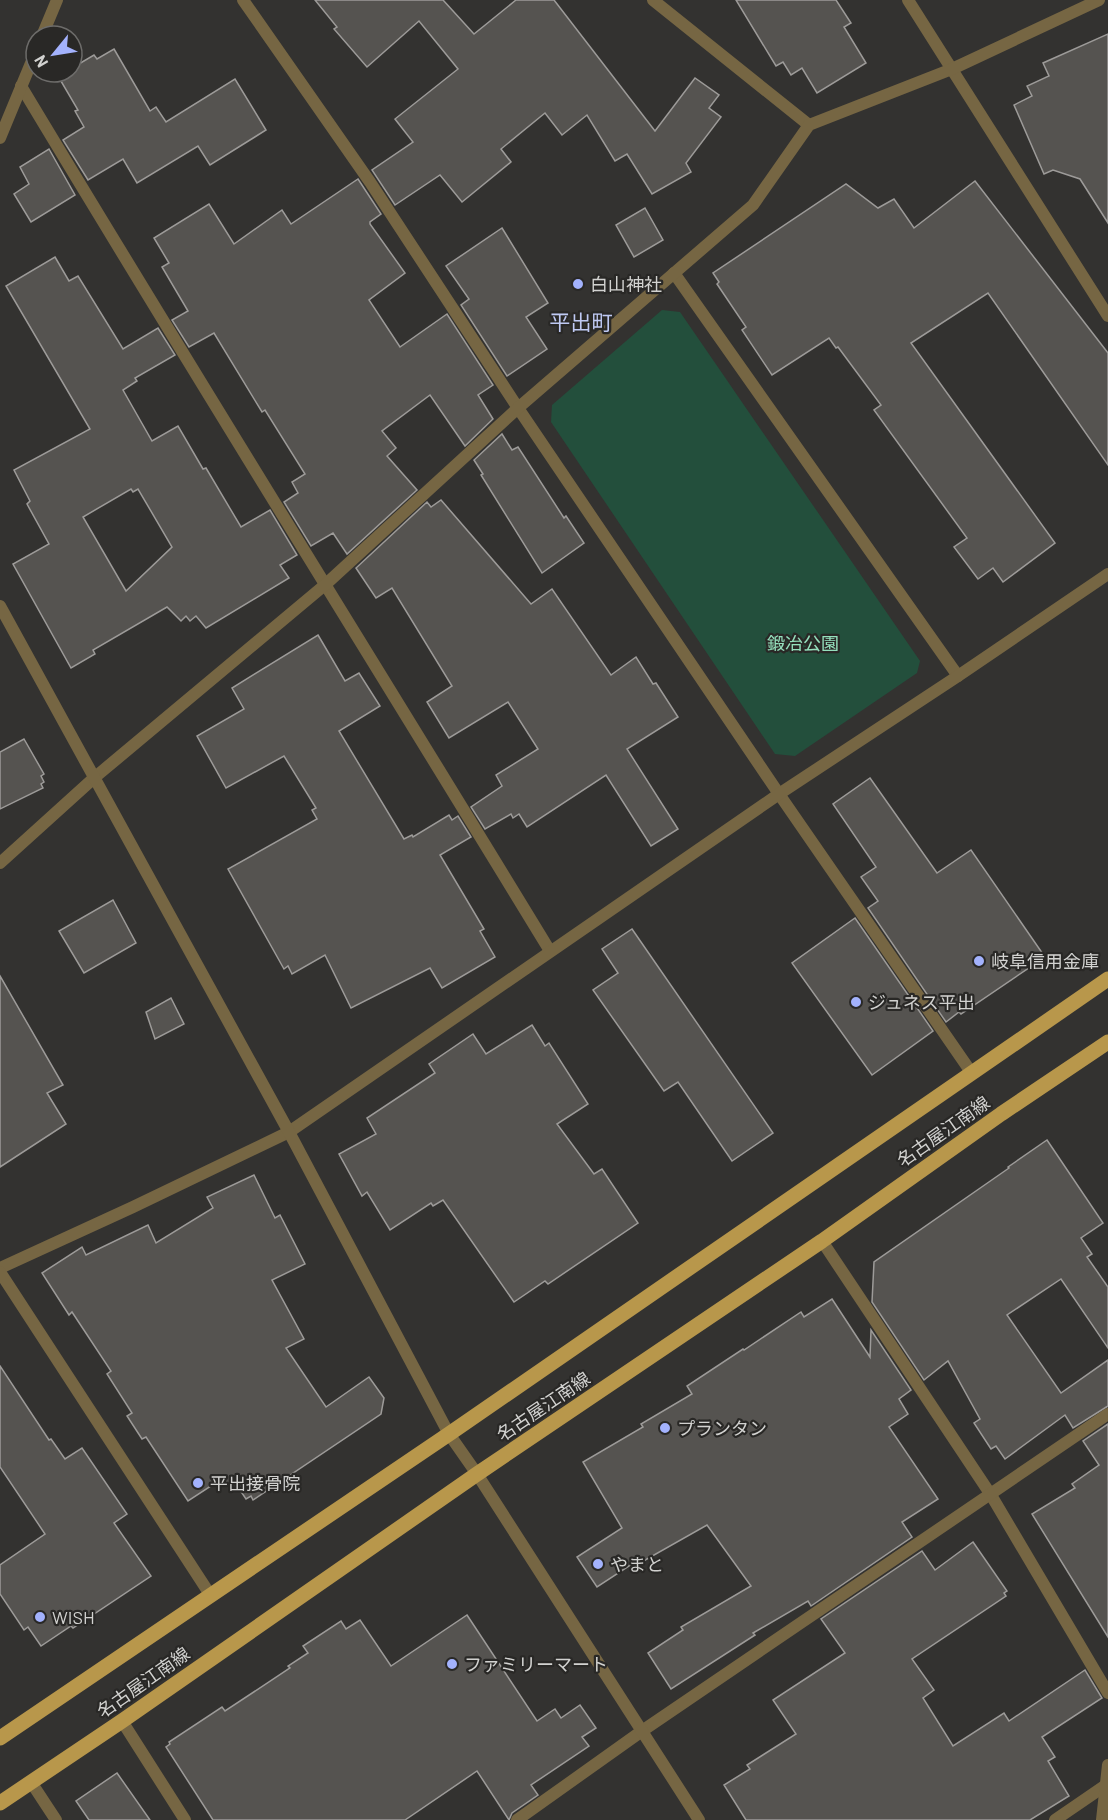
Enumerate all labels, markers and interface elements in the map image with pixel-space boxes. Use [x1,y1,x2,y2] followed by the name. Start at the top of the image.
[24,24,84,84] north arrow
[30,52,51,71] text: N
[590,273,662,295] place label: 白山神社
[571,277,585,291] marker: 白山神社
[550,309,613,334] district label: 平出町
[767,632,839,654] park label: 鍛冶公園
[991,950,1099,972] place label: 岐阜信用金庫
[972,954,986,968] marker: 岐阜信用金庫
[868,991,975,1013] place label: ジュネス平出
[849,995,863,1009] marker: ジュネス平出
[892,1091,994,1171] street label: 名古屋江南線
[492,1367,594,1445] street label: 名古屋江南線
[677,1417,767,1439] place label: プランタン
[658,1421,672,1435] marker: プランタン
[210,1472,300,1494] place label: 平出接骨院
[191,1476,205,1490] marker: 平出接骨院
[610,1553,664,1575] place label: やまと
[591,1557,605,1571] marker: やまと
[52,1606,95,1628] place label: WISH
[33,1610,47,1624] marker: WISH
[92,1642,194,1722] street label: 名古屋江南線
[464,1653,608,1675] place label: ファミリーマート
[445,1657,459,1671] marker: ファミリーマート

